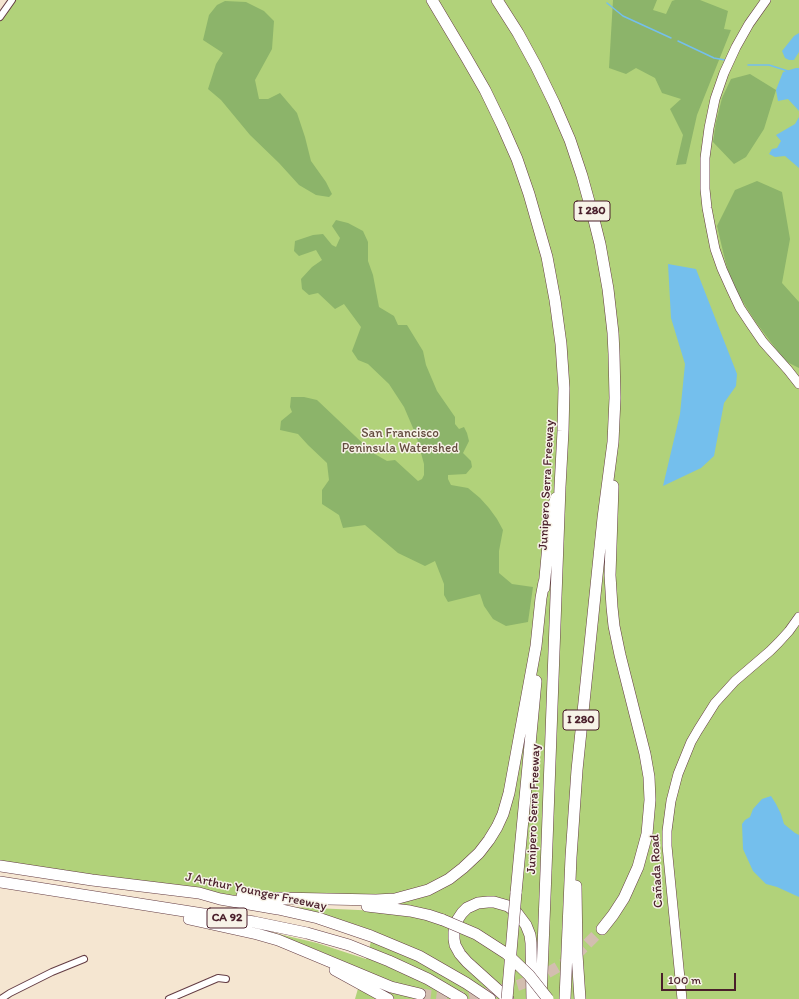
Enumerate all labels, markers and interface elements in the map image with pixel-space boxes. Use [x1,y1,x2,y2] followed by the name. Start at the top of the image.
[574,201,610,221] road number: I 280
[536,420,558,550] street label: Junipero Serra Freeway
[342,426,458,457] park label: San Francisco Peninsula Watershed
[563,710,599,730] road number: I 280
[524,744,544,874] street label: Junipero Serra Freeway
[647,834,667,908] street label: Cañada Road
[184,869,328,915] street label: J Arthur Younger Freeway
[207,908,247,928] road number: CA 92
[663,965,738,991] scale bar
[668,973,701,987] text: 100 m

